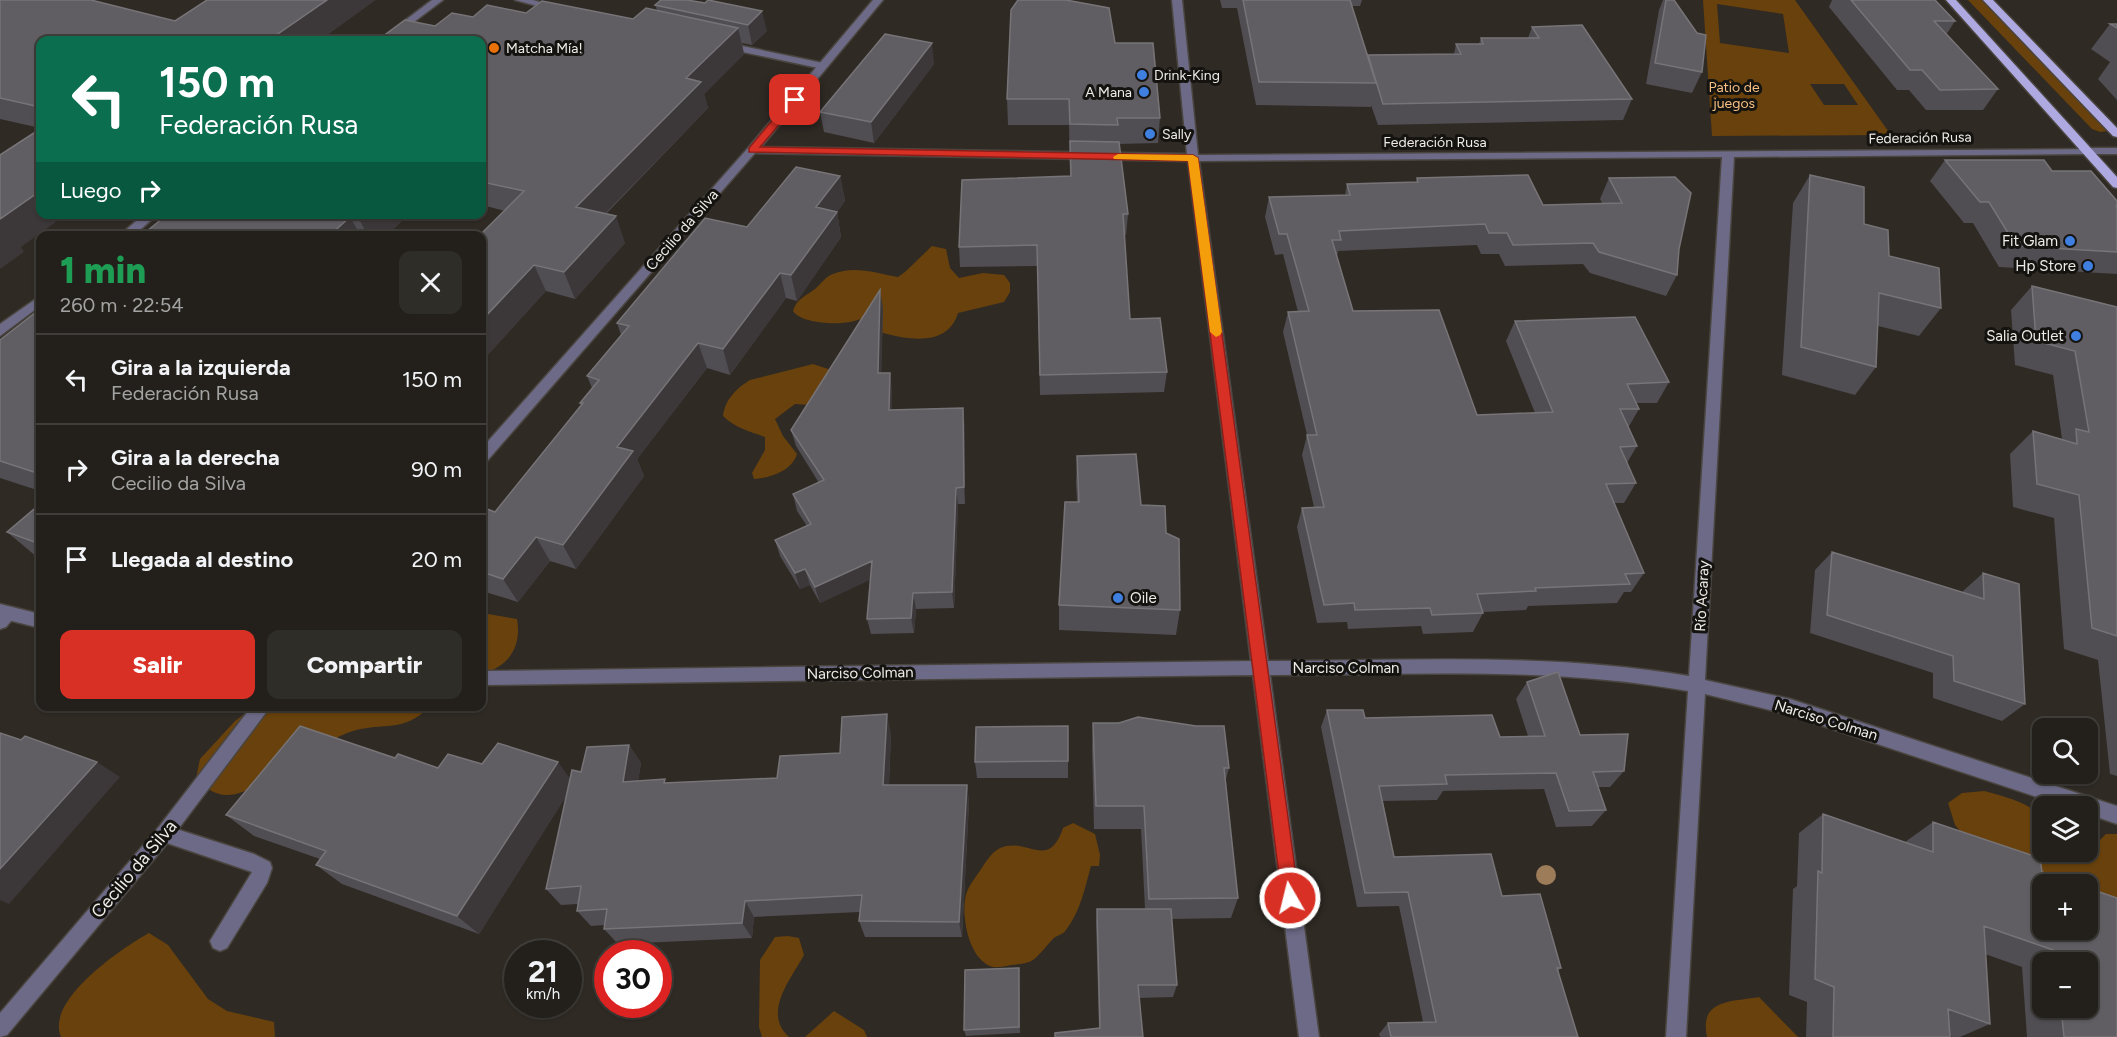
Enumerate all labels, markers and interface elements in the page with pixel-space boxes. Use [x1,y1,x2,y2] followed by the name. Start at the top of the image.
[506,40,583,57] place label: Matcha Mía!
[487,41,501,55] marker: Matcha Mía!
[159,57,275,108] text: 150 m
[60,60,138,138] icon: left
[1154,67,1220,84] place label: Drink-King
[1135,68,1149,82] marker: Drink-King
[769,74,820,125] pin
[1708,79,1760,112] park label: Patio de juegos
[778,83,811,116] icon: arrive
[1085,84,1132,101] place label: A Mana
[1137,85,1151,99] marker: A Mana
[159,108,358,141] text: Federación Rusa
[1162,126,1192,143] place label: Sally
[1143,127,1157,141] marker: Sally
[1868,129,1972,147] street label: Federación Rusa
[1383,134,1487,151] street label: Federación Rusa
[133,174,166,207] icon: right
[60,177,121,204] text: Luego
[642,186,722,274] street label: Cecilio da Silva
[2002,232,2058,250] place label: Fit Glam
[2063,234,2077,248] marker: Fit Glam
[60,249,146,292] text: 1 min
[399,251,462,314] button: close
[2015,257,2076,275] place label: Hp Store
[2081,259,2095,273] marker: Hp Store
[60,293,184,317] text: 260 m · 22:54
[1986,327,2064,345] place label: Salia Outlet
[2069,329,2083,343] marker: Salia Outlet
[111,354,291,381] text: Gira a la izquierda
[60,363,93,396] icon: left
[402,366,462,393] text: 150 m
[111,381,259,405] text: Federación Rusa
[111,444,280,471] text: Gira a la derecha
[60,453,93,486] icon: right
[411,456,462,483] text: 90 m
[111,471,246,495] text: Cecilio da Silva
[60,543,93,576] icon: arrive
[111,546,293,573] text: Llegada al destino
[411,546,462,573] text: 20 m
[1691,560,1713,632] street label: Río Acaray
[1130,589,1157,607] place label: Oile
[1111,591,1125,605] marker: Oile
[60,630,255,699] button: Salir
[267,630,462,699] button: Compartir
[1293,659,1399,677] street label: Narciso Colman
[806,663,914,683] street label: Narciso Colman
[1772,696,1880,744] street label: Narciso Colman
[2032,718,2098,1018] map controls
[2032,718,2098,784] button: search
[2032,796,2098,862] button: layers
[87,815,181,923] street label: Cecilio da Silva
[1258,866,1322,930] position arrow
[2032,874,2098,940] button: +
[594,940,672,1018] speed limit sign: 30
[2032,952,2098,1018] button: −
[528,953,558,990] text: 21
[526,985,560,1003] text: km/h

